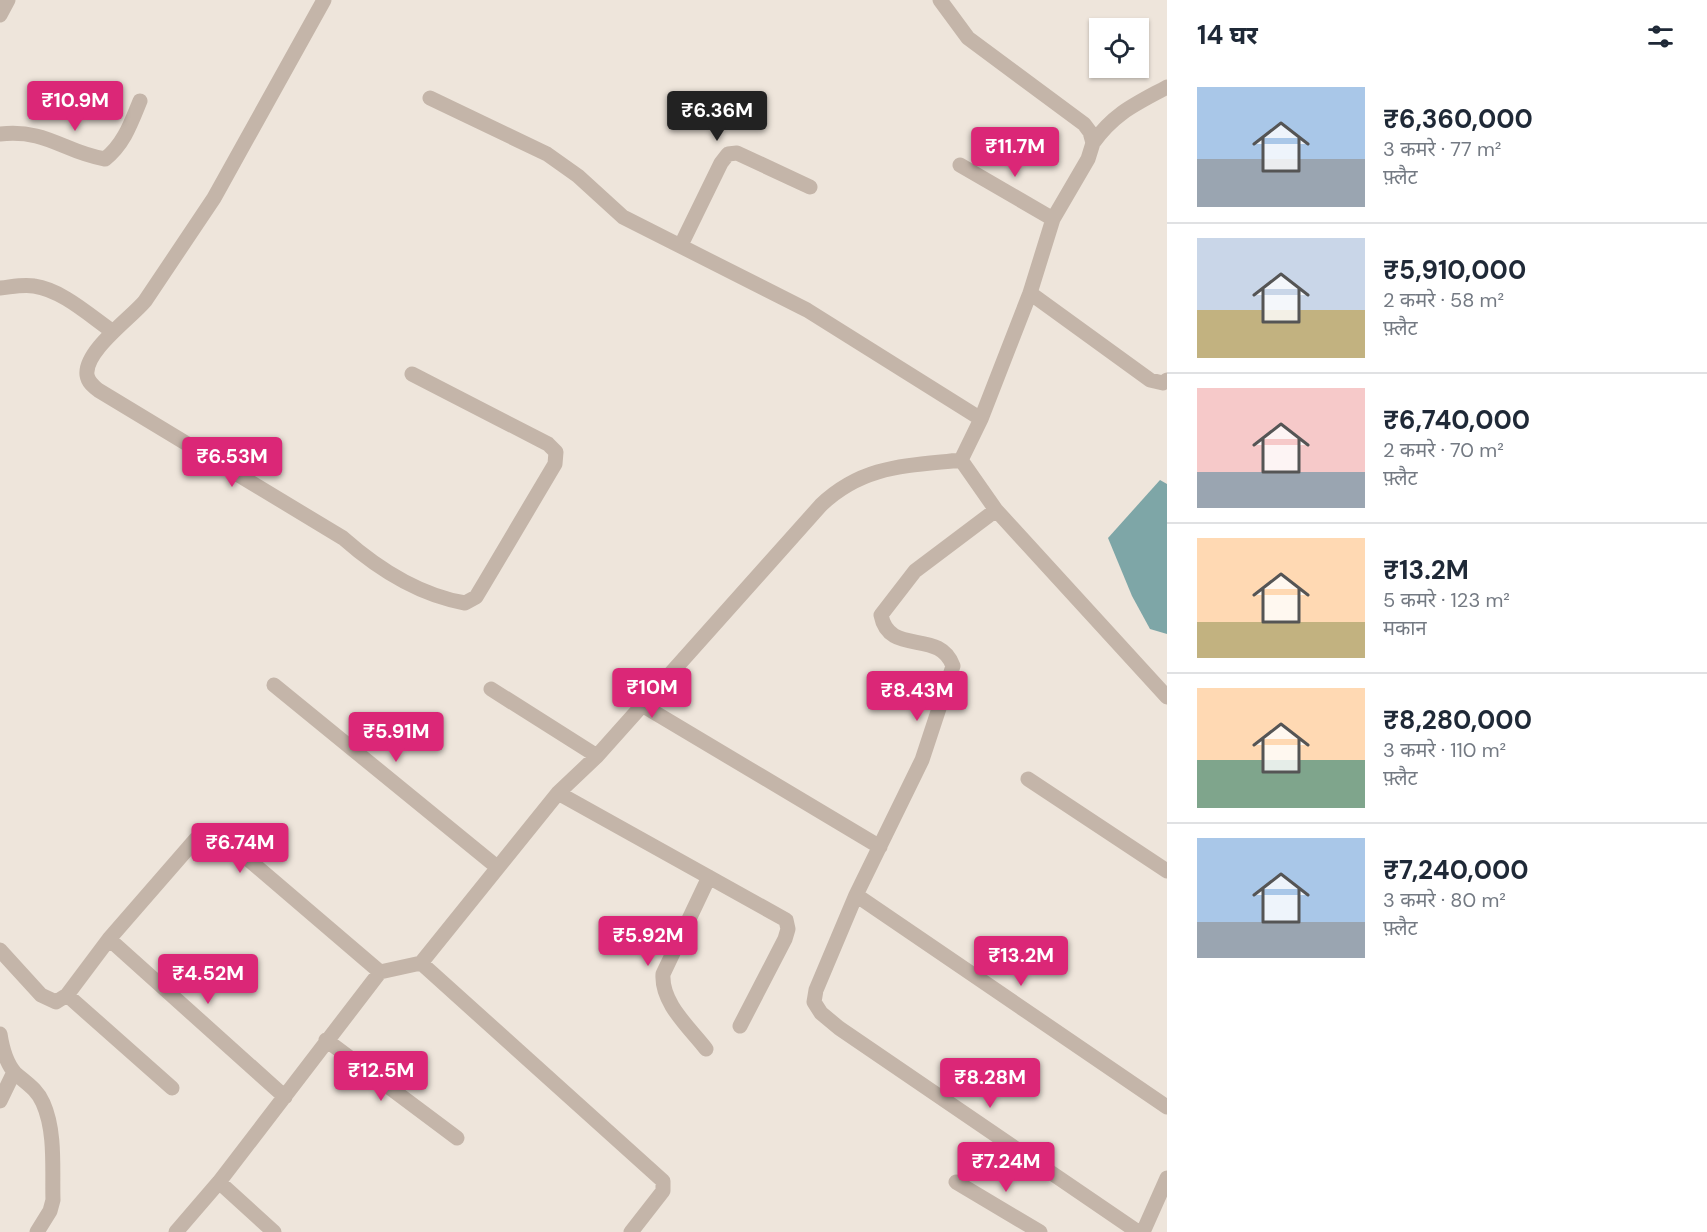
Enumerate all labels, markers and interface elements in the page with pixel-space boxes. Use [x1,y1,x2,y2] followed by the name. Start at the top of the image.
[1089,18,1149,78] map controls
[1089,18,1149,78] button: locate
[1197,18,1258,52] text: 14 घर
[1644,20,1677,53] icon: filters
[26,81,124,132] pin: ₹10.9M
[41,87,109,113] text: ₹10.9M
[668,91,766,142] pin: ₹6.36M
[681,97,753,123] text: ₹6.36M
[1383,102,1533,136] text: ₹6,360,000
[1245,111,1317,183] icon: home
[966,127,1064,178] pin: ₹11.7M
[985,133,1045,159] text: ₹11.7M
[1383,136,1501,162] text: 3 कमरे · 77 m²
[1383,164,1418,190] text: फ़्लैट
[1383,253,1526,287] text: ₹5,910,000
[1245,262,1317,334] icon: home
[1383,287,1504,313] text: 2 कमरे · 58 m²
[1383,315,1418,341] text: फ़्लैट
[1383,403,1530,437] text: ₹6,740,000
[1245,412,1317,484] icon: home
[183,437,281,488] pin: ₹6.53M
[1383,437,1504,463] text: 2 कमरे · 70 m²
[196,443,268,469] text: ₹6.53M
[1383,465,1418,491] text: फ़्लैट
[1383,553,1469,587] text: ₹13.2M
[1245,562,1317,634] icon: home
[1383,587,1510,613] text: 5 कमरे · 123 m²
[1383,615,1427,641] text: मकान
[616,668,688,719] pin: ₹10M
[868,671,966,722] pin: ₹8.43M
[626,674,678,700] text: ₹10M
[881,677,953,703] text: ₹8.43M
[1383,703,1532,737] text: ₹8,280,000
[347,712,445,763] pin: ₹5.91M
[1245,712,1317,784] icon: home
[363,718,429,744] text: ₹5.91M
[1383,737,1506,763] text: 3 कमरे · 110 m²
[1383,765,1418,791] text: फ़्लैट
[191,823,289,874] pin: ₹6.74M
[205,829,275,855] text: ₹6.74M
[1383,853,1529,887] text: ₹7,240,000
[1245,862,1317,934] icon: home
[1383,887,1506,913] text: 3 कमरे · 80 m²
[1383,915,1418,941] text: फ़्लैट
[599,916,697,967] pin: ₹5.92M
[613,922,684,948] text: ₹5.92M
[972,936,1070,987] pin: ₹13.2M
[988,942,1054,968] text: ₹13.2M
[159,954,257,1005] pin: ₹4.52M
[172,960,244,986] text: ₹4.52M
[332,1051,430,1102] pin: ₹12.5M
[348,1057,414,1083] text: ₹12.5M
[941,1058,1039,1109] pin: ₹8.28M
[954,1064,1026,1090] text: ₹8.28M
[957,1142,1055,1193] pin: ₹7.24M
[972,1148,1041,1174] text: ₹7.24M

